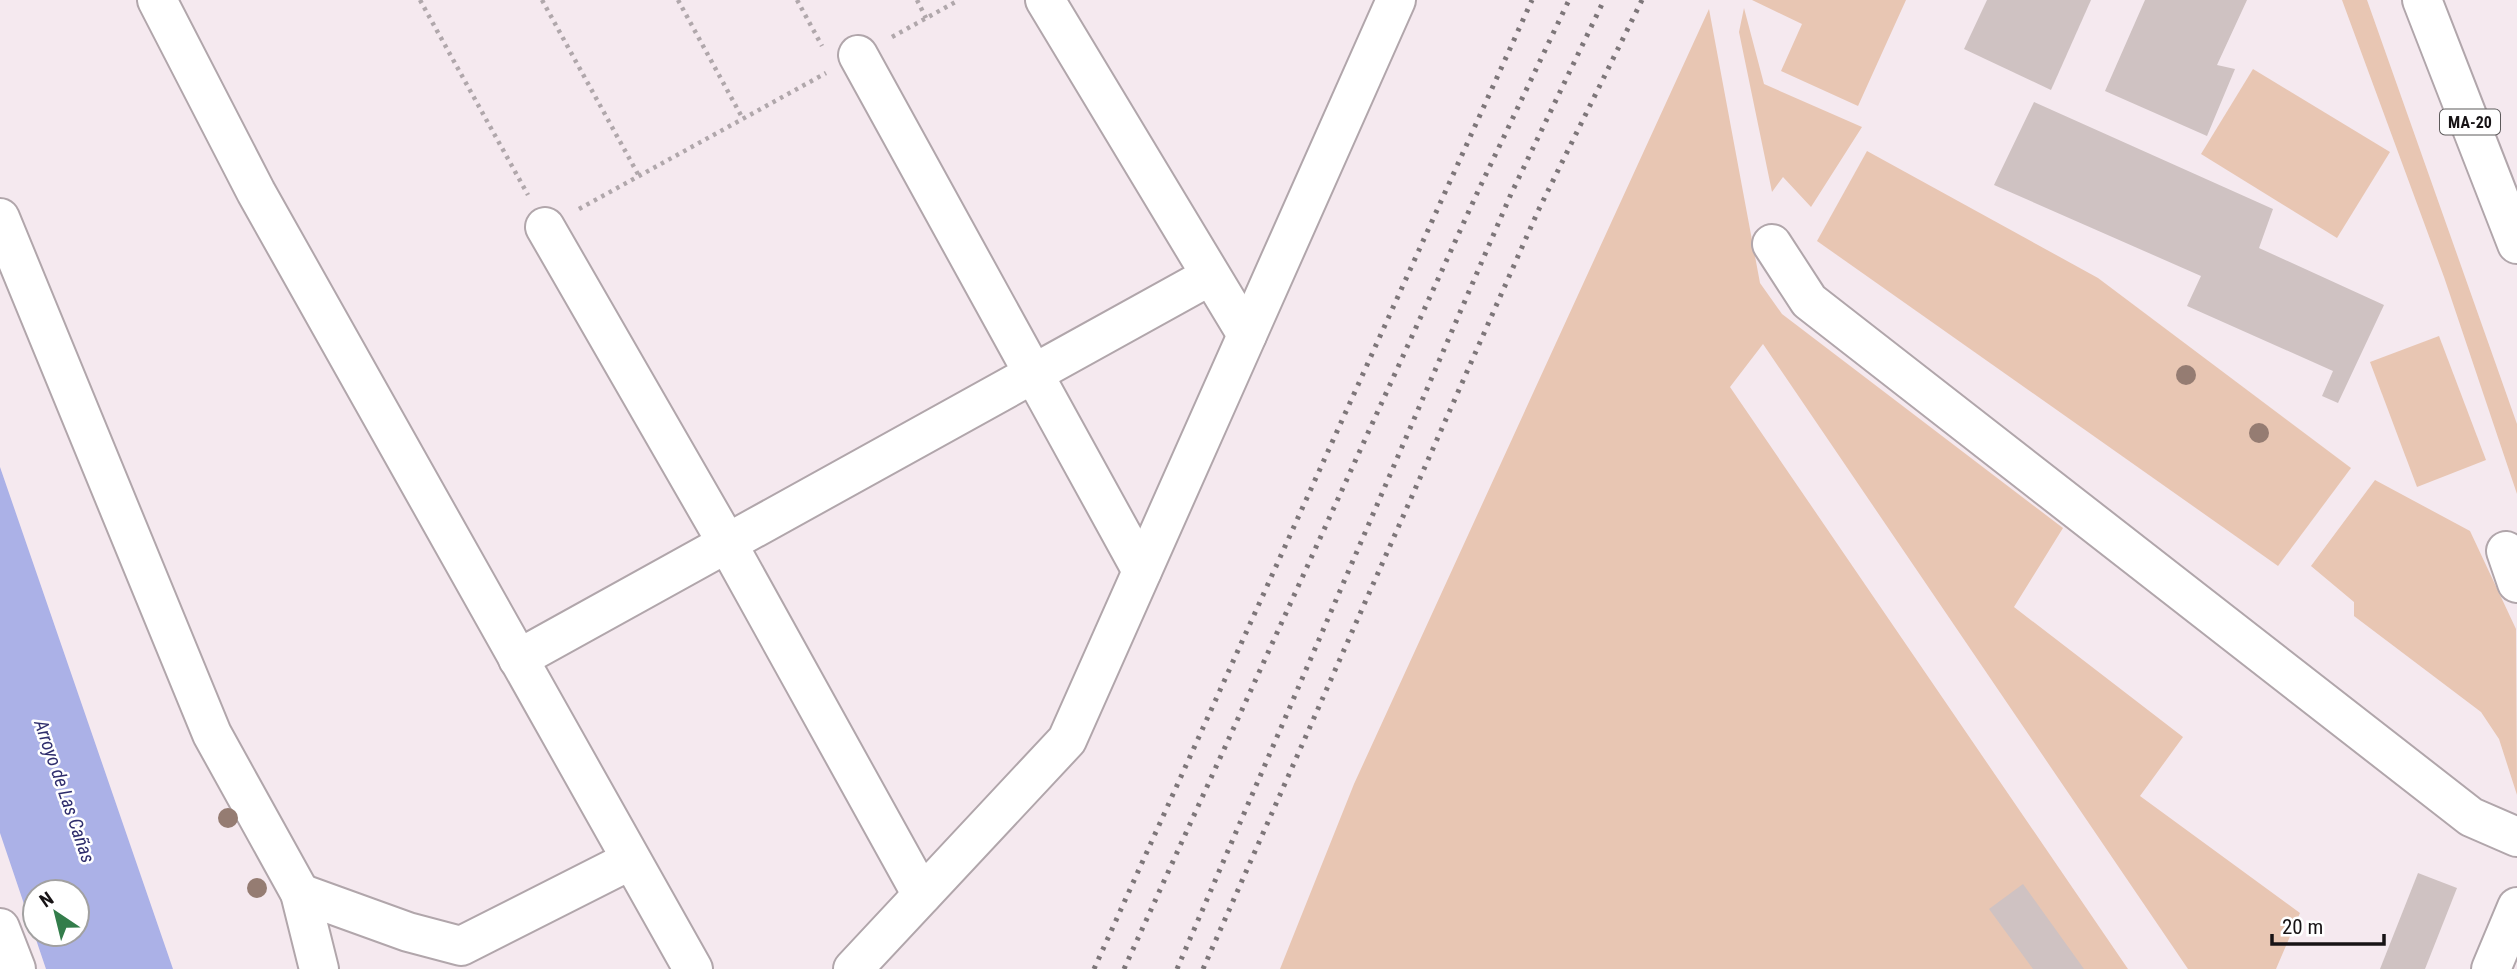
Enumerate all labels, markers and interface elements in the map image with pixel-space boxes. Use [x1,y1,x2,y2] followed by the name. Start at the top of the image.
[2440,110,2500,134] road number: MA-20
[29,716,100,866] water label: Arroyo de Las Cañas
[21,878,91,948] north arrow
[35,887,58,912] text: N
[2272,902,2384,946] scale bar
[2282,915,2323,939] text: 20 m

